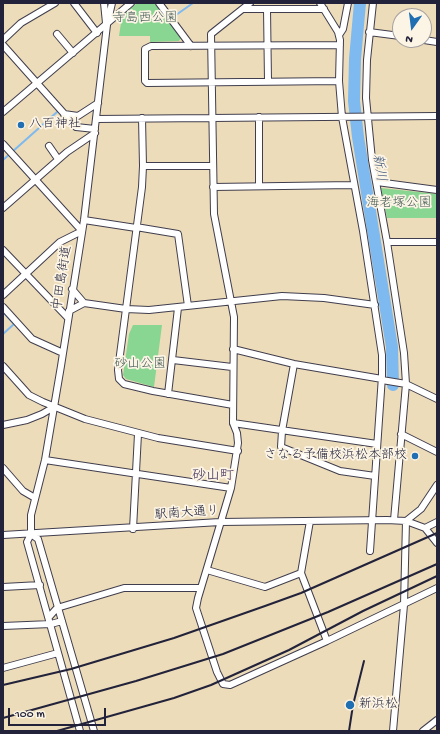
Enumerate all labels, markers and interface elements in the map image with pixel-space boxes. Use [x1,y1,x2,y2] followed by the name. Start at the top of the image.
[392,8,432,48] north arrow
[113,11,177,27] park label: 寺島西公園
[404,32,414,45] text: N
[29,117,81,133] place label: 八百神社
[16,120,26,130] marker: 八百神社
[368,153,388,183] water label: 新川
[367,196,431,212] park label: 海老塚公園
[50,245,76,311] street label: 中田島街道
[114,357,166,373] park label: 砂山公園
[264,448,407,464] place label: さなる予備校浜松本部校
[410,451,420,461] marker: さなる予備校浜松本部校
[192,469,234,485] district label: 砂山町
[154,504,220,524] street label: 駅南大通り
[359,697,398,713] place label: 新浜松
[344,699,356,711] marker: 新浜松
[10,700,108,726] scale bar
[15,708,45,722] text: 100 m

